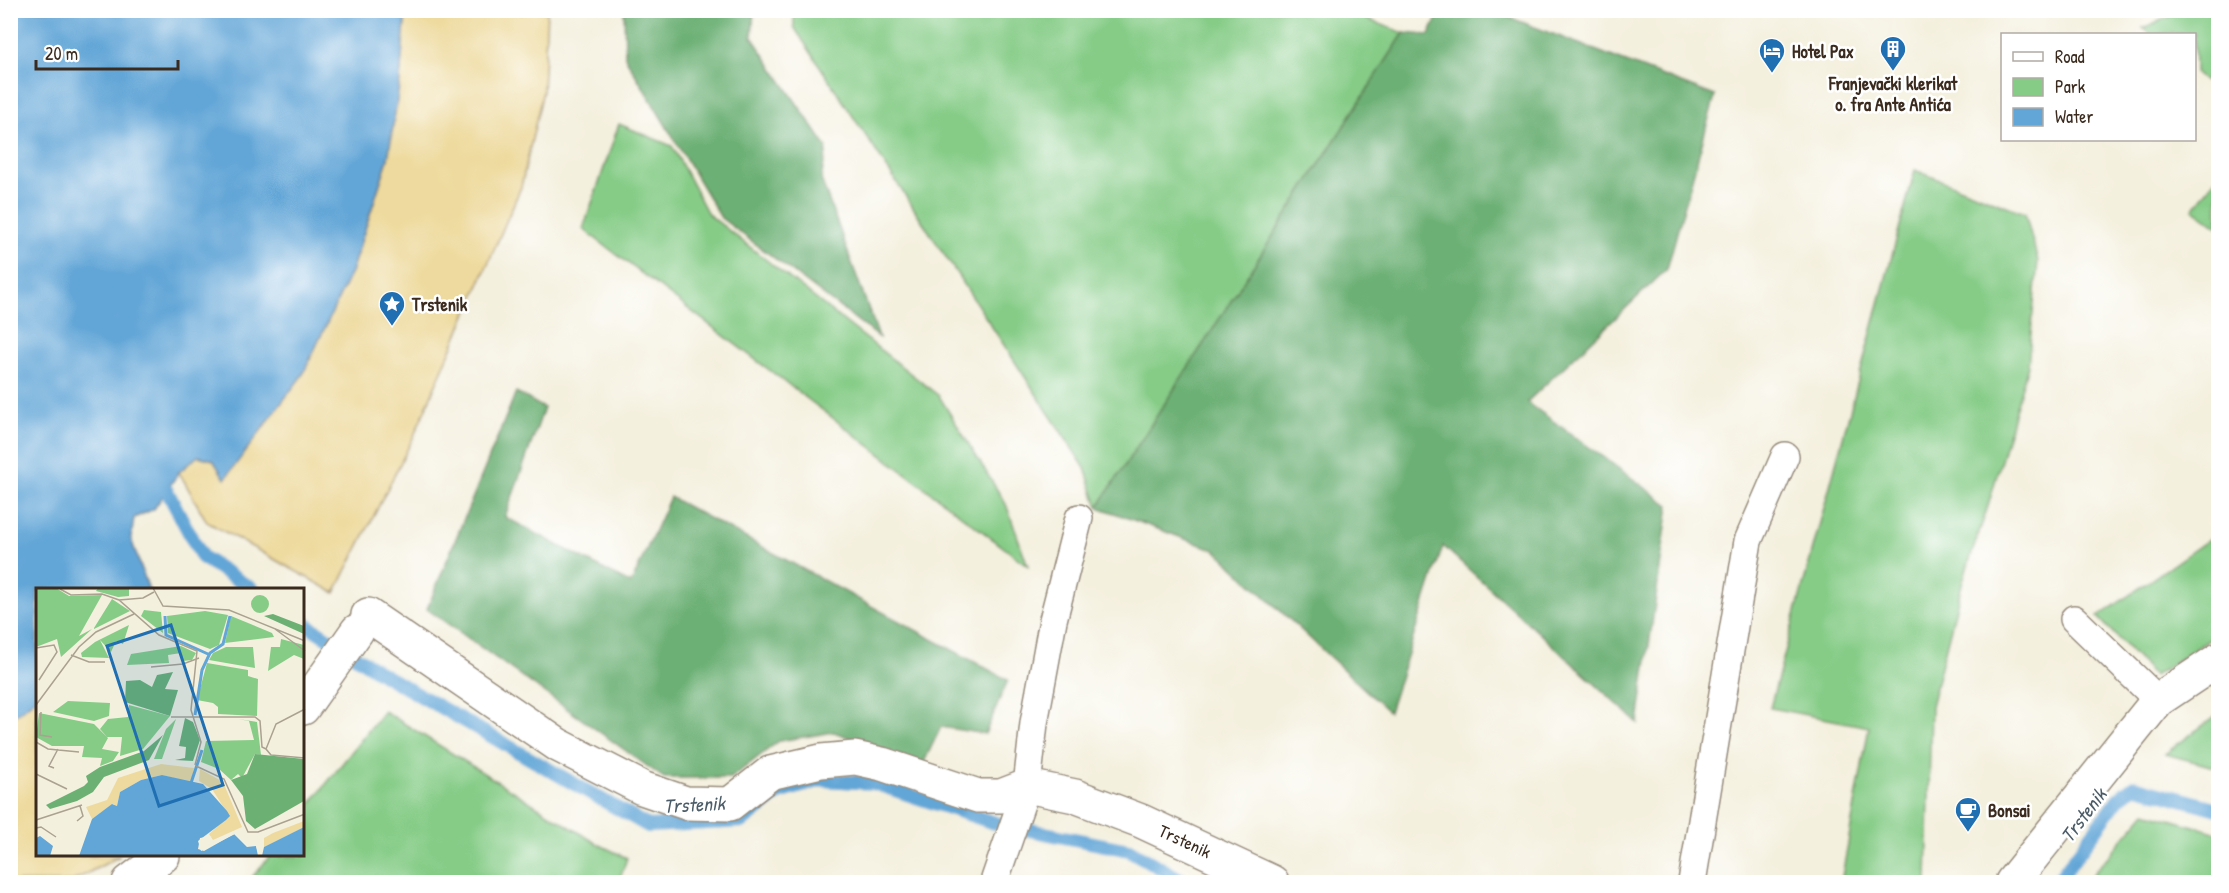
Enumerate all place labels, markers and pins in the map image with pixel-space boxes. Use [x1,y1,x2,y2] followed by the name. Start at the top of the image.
[1878,34,1908,72] building icon: Franjevački klerikat o. fra Ante Antića
[1757,36,1787,74] hotel icon: Hotel Pax
[1792,39,1854,64] place label: Hotel Pax
[1828,71,1958,117] place label: Franjevački klerikat o. fra Ante Antića
[377,289,407,327] place icon: Trstenik
[411,292,468,317] place label: Trstenik
[1953,795,1983,833] cafe icon: Bonsai
[1988,798,2031,823] place label: Bonsai

